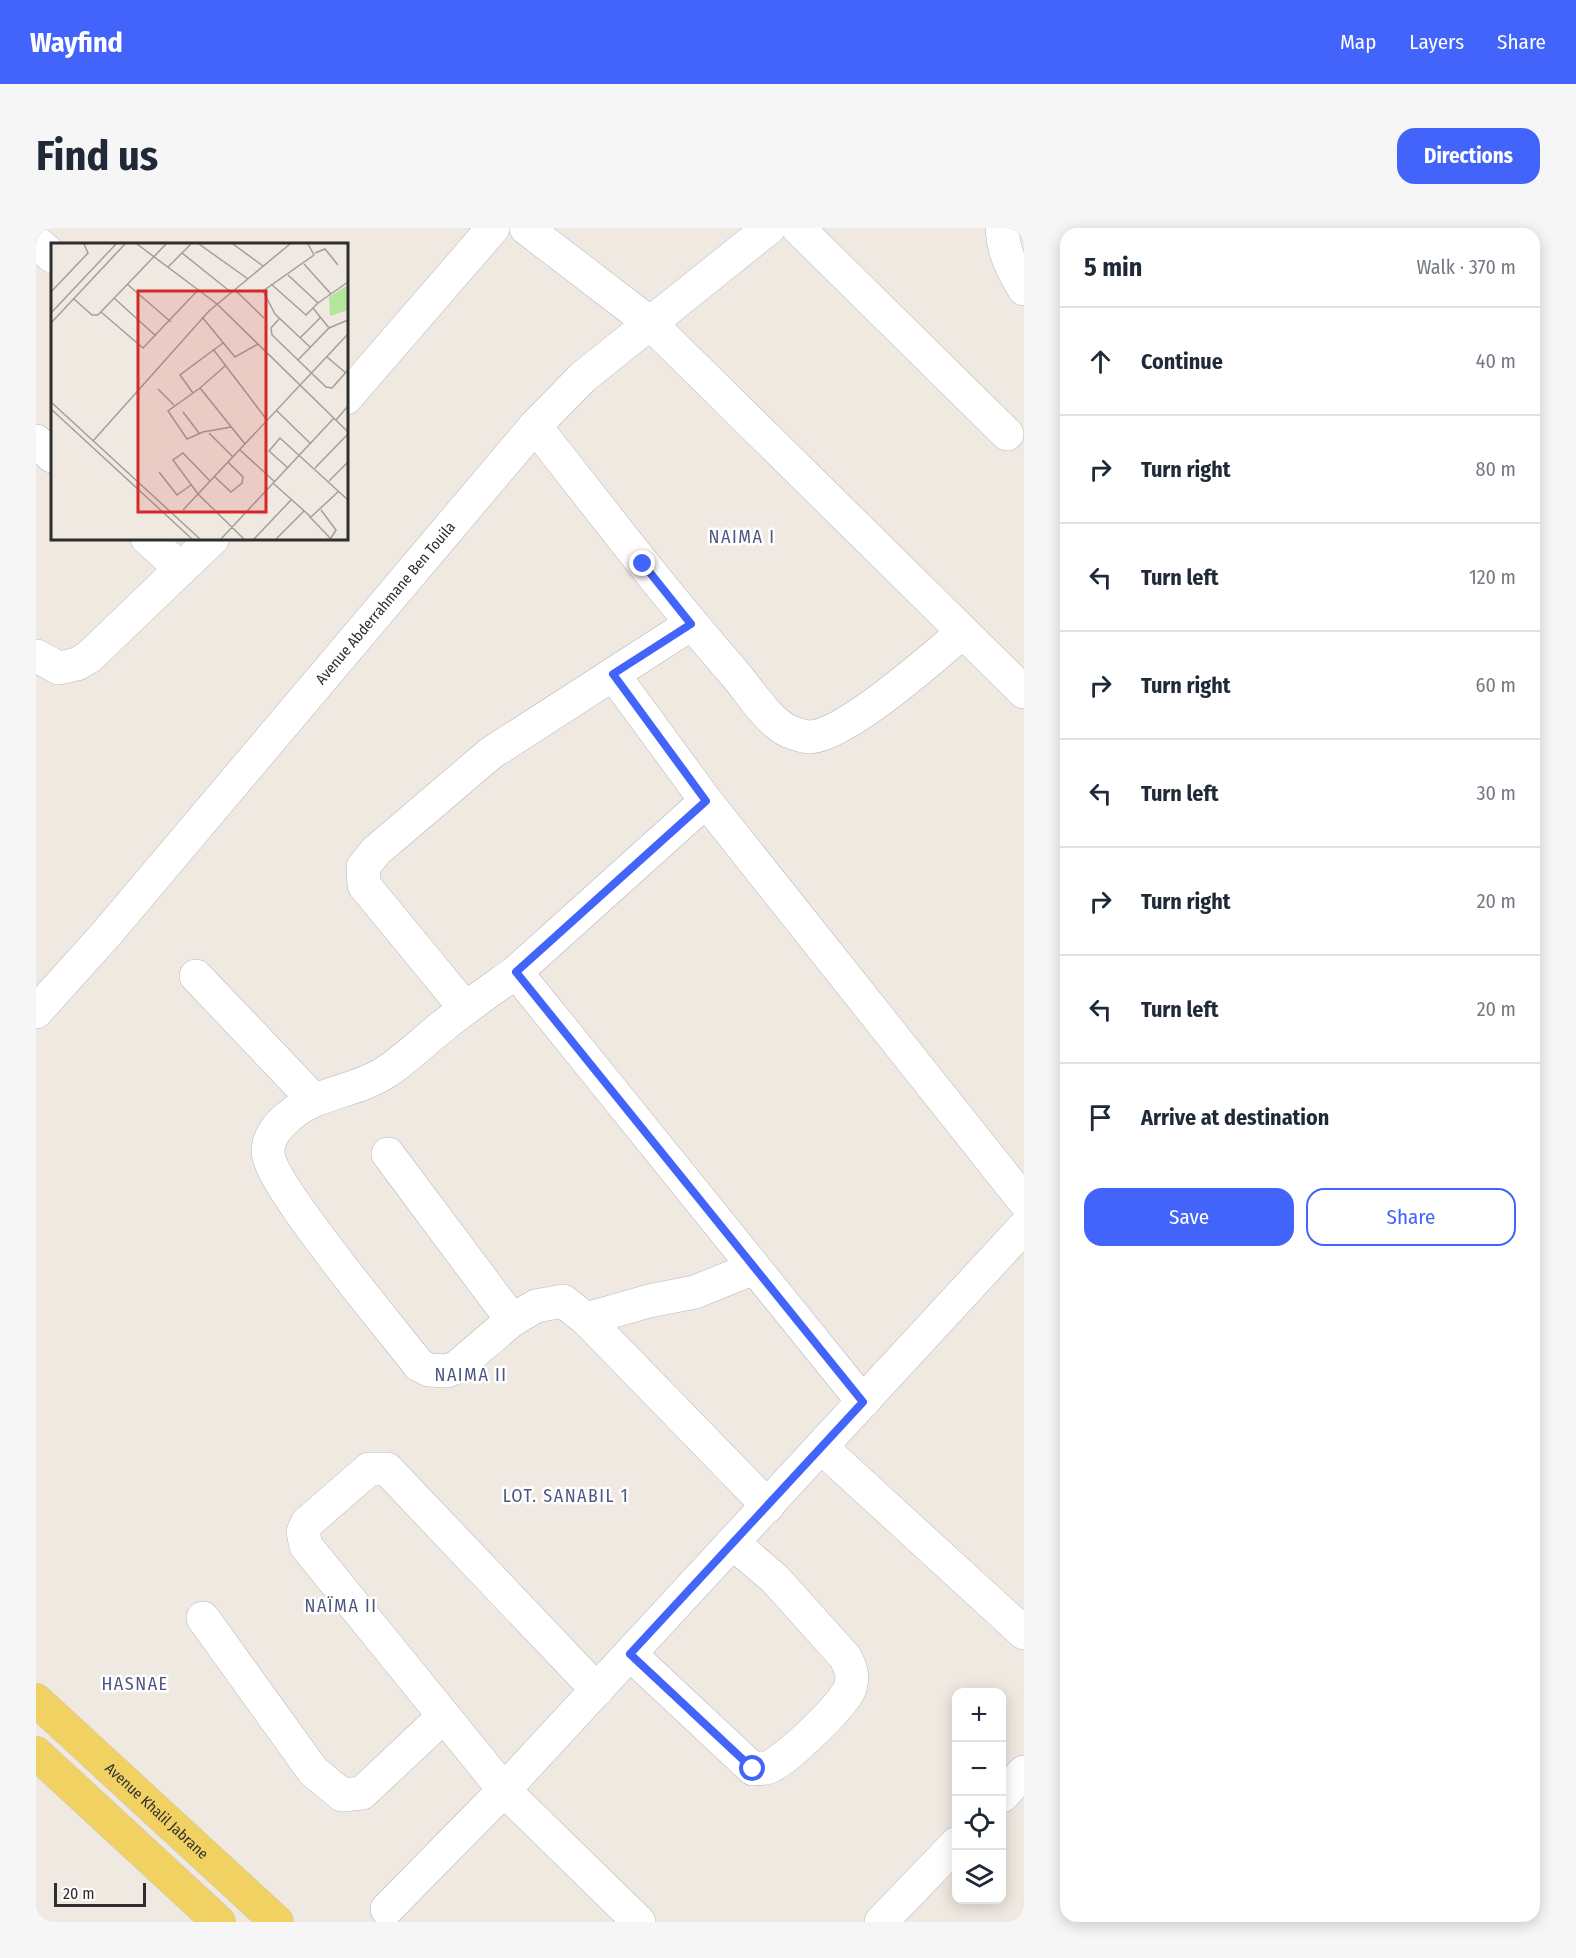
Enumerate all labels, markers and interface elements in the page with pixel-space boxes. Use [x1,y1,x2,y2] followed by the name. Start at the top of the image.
[30,26,123,59] text: Wayfind
[1340,29,1376,55] text: Map
[1409,29,1464,55] text: Layers
[1497,29,1546,55] text: Share
[1397,128,1540,184] button: Directions
[36,131,158,181] text: Find us
[51,243,348,540] inset map
[1084,252,1142,283] text: 5 min
[1416,255,1516,279] text: Walk · 370 m
[1084,345,1117,378] icon: ahead
[1141,348,1223,375] text: Continue
[1476,349,1516,373] text: 40 m
[1084,453,1117,486] icon: right
[1141,456,1230,483] text: Turn right
[1476,457,1516,481] text: 80 m
[312,518,459,688] street label: Avenue Abderrahmane Ben Touila
[709,526,775,548] district label: NAIMA I
[629,550,655,576] route end
[1084,561,1117,594] icon: left
[1141,564,1219,591] text: Turn left
[1469,565,1516,589] text: 120 m
[1084,669,1117,702] icon: right
[1141,672,1230,699] text: Turn right
[1476,673,1516,697] text: 60 m
[1084,777,1117,810] icon: left
[1141,780,1219,807] text: Turn left
[1476,781,1516,805] text: 30 m
[1084,885,1117,918] icon: right
[1141,888,1230,915] text: Turn right
[1477,889,1516,913] text: 20 m
[1084,993,1117,1026] icon: left
[1141,996,1219,1023] text: Turn left
[1477,997,1516,1021] text: 20 m
[1084,1101,1117,1134] icon: arrive
[1141,1104,1329,1131] text: Arrive at destination
[1084,1188,1294,1246] button: Save
[1306,1188,1516,1246] button: Share
[434,1364,508,1386] district label: NAIMA II
[503,1485,629,1507] district label: LOT. SANABIL 1
[304,1595,378,1617] district label: NAÏMA II
[101,1673,169,1695] district label: HASNAE
[952,1688,1006,1904] map controls
[952,1688,1006,1742] button: +
[952,1742,1006,1796] button: −
[739,1755,765,1781] route start
[101,1759,212,1863] street label: Avenue Khalil Jabrane
[952,1796,1006,1850] button: locate
[952,1850,1006,1904] button: layers
[54,1880,146,1908] scale bar
[63,1884,94,1903] text: 20 m

